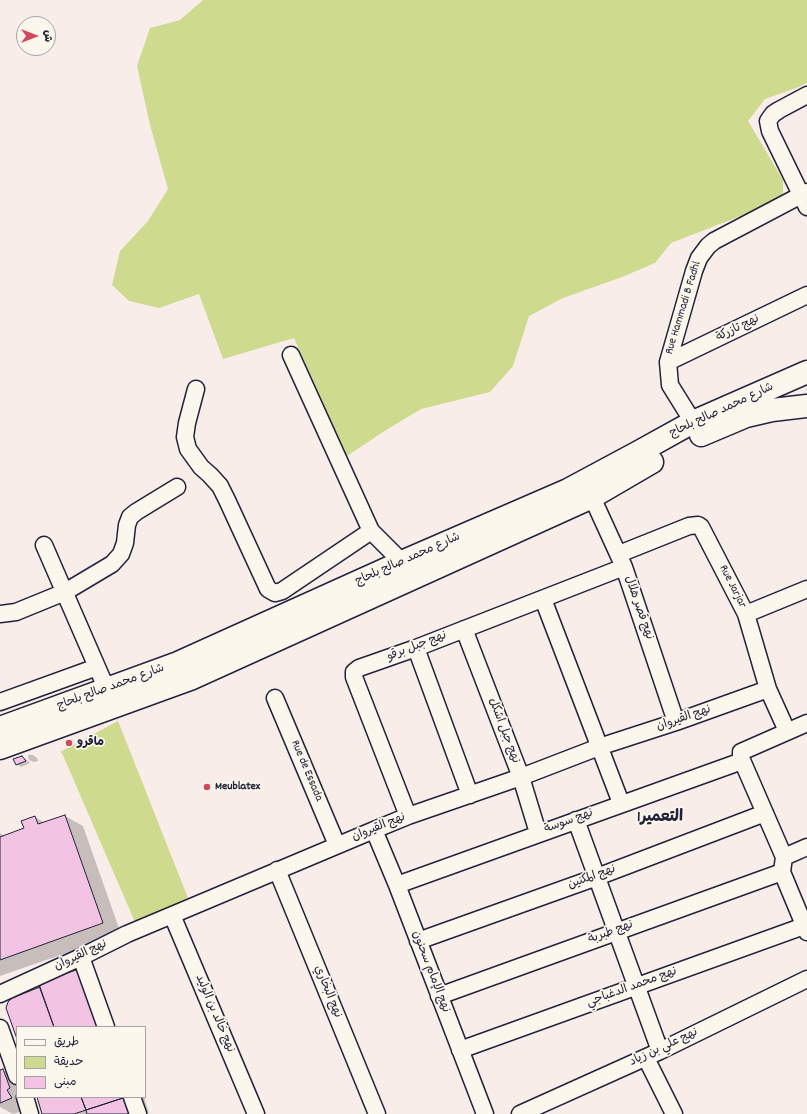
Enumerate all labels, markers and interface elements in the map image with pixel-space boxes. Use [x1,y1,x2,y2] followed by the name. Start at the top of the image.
[16,16,56,56] north arrow
[39,30,55,42] text: ش
[663,260,705,356] street label: Rue Hammadi B Fadhl
[714,312,762,346] street label: نهج تازركة
[668,381,776,441] street label: شارع محمد صالح بلحاج
[353,530,463,590] street label: شارع محمد صالح بلحاج
[715,563,749,611] street label: Rue Jarjar
[620,574,656,642] street label: نهج قصر هلال
[385,629,449,665] street label: نهج جبل برقو
[55,662,167,714] street label: شارع محمد صالح بلحاج
[484,696,522,766] street label: نهج جبل اشكل
[655,703,713,735] street label: نهج القيروان
[77,736,104,750] place label: ماقرو
[64,738,74,748] marker: ماقرو
[287,738,325,804] street label: Rue de Essada
[215,780,260,794] place label: Meublatex
[202,782,212,792] marker: Meublatex
[543,807,595,837] street label: نهج سوسة
[637,809,683,829] district label: التعمير1
[350,811,408,845] street label: نهج القيروان
[566,863,618,893] street label: نهج المكنين
[586,918,636,948] street label: نهج طبربة
[408,929,452,1015] street label: نهج الإمام سحنون
[52,938,110,974] street label: نهج القيروان
[310,964,344,1020] street label: نهج البخاري
[585,965,679,1011] street label: نهج محمد الدغباجي
[191,973,237,1055] street label: نهج خالد بن الوليد
[16,1026,146,1098] legend
[627,1026,701,1070] street label: نهج علي بن زياد
[54,1034,79,1051] text: طريق
[54,1054,83,1071] text: حديقة
[54,1074,77,1091] text: مبنى

